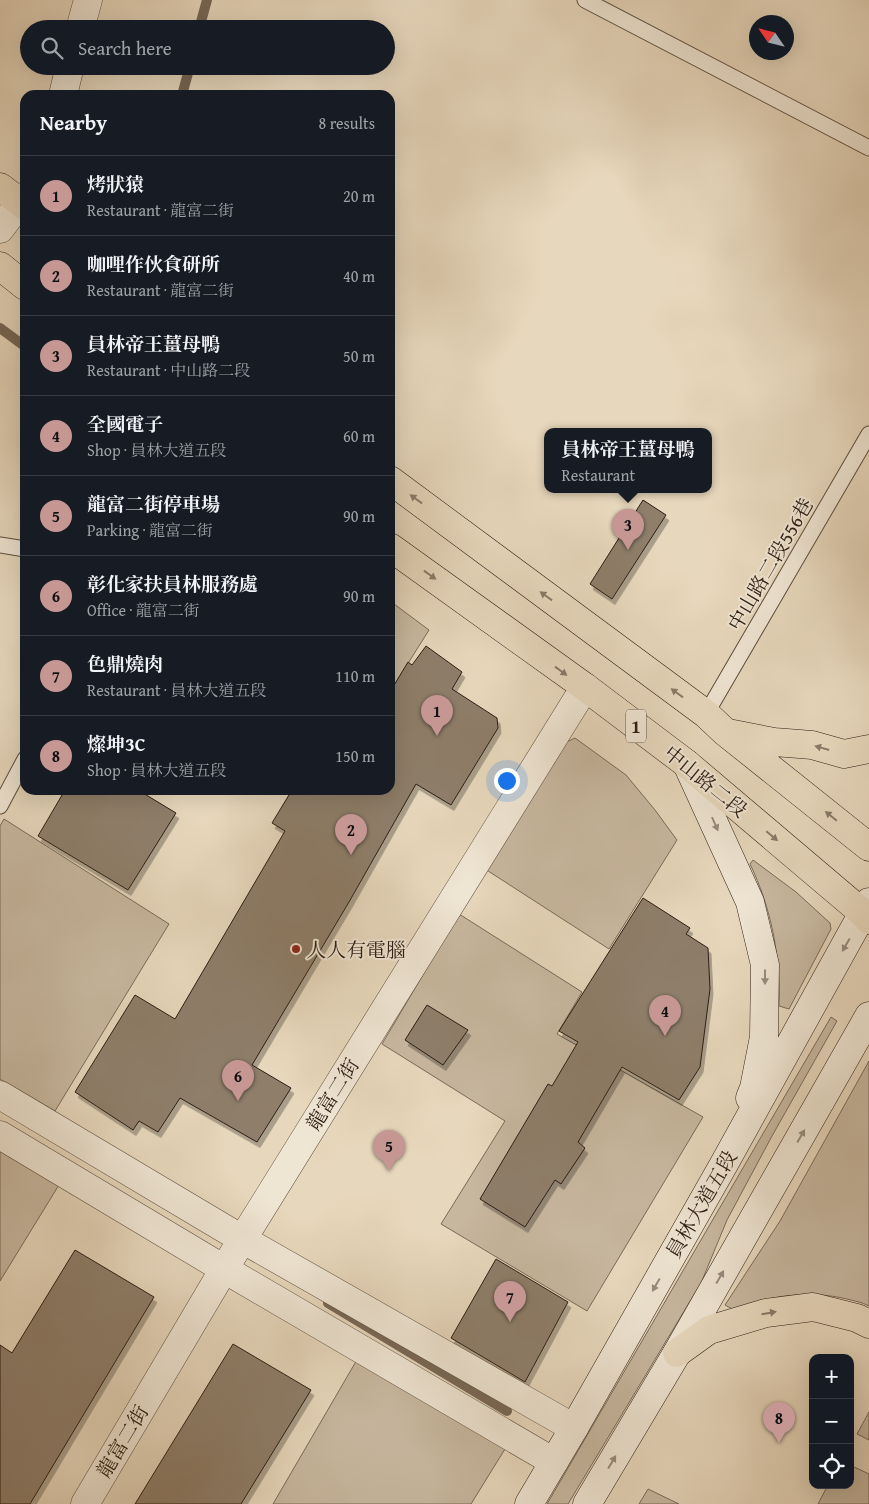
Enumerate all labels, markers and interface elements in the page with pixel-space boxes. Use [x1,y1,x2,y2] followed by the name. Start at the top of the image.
[749,15,794,60] north arrow
[20,20,395,75] search box
[38,34,66,62] icon: search
[78,34,172,62] text: Search here
[40,107,107,138] text: Nearby
[318,111,375,135] text: 8 results
[87,170,144,198] text: 烤狀猿
[52,184,60,208] text: 1
[343,184,375,208] text: 20 m
[87,198,234,222] text: Restaurant · 龍富二街
[87,250,220,278] text: 咖哩作伙食研所
[52,264,60,288] text: 2
[343,264,375,288] text: 40 m
[87,278,234,302] text: Restaurant · 龍富二街
[87,330,220,358] text: 員林帝王薑母鴨
[52,344,60,368] text: 3
[343,344,375,368] text: 50 m
[87,358,250,382] text: Restaurant · 中山路二段
[87,410,163,438] text: 全國電子
[52,424,60,448] text: 4
[343,424,375,448] text: 60 m
[544,428,712,493] popup
[561,435,695,463] text: 員林帝王薑母鴨
[87,438,226,462] text: Shop · 員林大道五段
[561,463,635,487] text: Restaurant
[87,490,220,518] text: 龍富二街停車場
[720,492,820,636] street label: 中山路二段556巷
[410,494,423,505] one-way arrow
[52,504,60,528] text: 5
[343,504,375,528] text: 90 m
[612,509,644,550] pin: 3
[87,518,213,542] text: Parking · 龍富二街
[87,570,258,598] text: 彰化家扶員林服務處
[423,570,436,580] one-way arrow
[52,584,60,608] text: 6
[343,584,375,608] text: 90 m
[539,591,553,601] one-way arrow
[87,598,200,622] text: Office · 龍富二街
[87,650,163,678] text: 色鼎燒肉
[52,664,60,688] text: 7
[335,664,375,688] text: 110 m
[554,665,567,676] one-way arrow
[87,678,266,702] text: Restaurant · 員林大道五段
[671,687,684,698] one-way arrow
[421,695,453,736] pin: 1
[626,709,646,742] road number: 1
[87,730,146,758] text: 燦坤3C
[658,738,754,824] street label: 中山路二段
[814,743,829,751] one-way arrow
[52,744,60,768] text: 8
[335,744,375,768] text: 150 m
[87,758,226,782] text: Shop · 員林大道五段
[494,768,520,794] your location
[825,811,838,822] one-way arrow
[335,814,367,855] pin: 2
[711,817,719,831] one-way arrow
[765,830,778,841] one-way arrow
[306,935,406,964] place label: 人人有電腦
[842,938,850,952] one-way arrow
[290,943,302,955] marker: 人人有電腦
[760,970,768,986] one-way arrow
[649,995,681,1036] pin: 4
[299,1052,365,1136] street label: 龍富二街
[222,1060,254,1101] pin: 6
[797,1128,805,1143] one-way arrow
[373,1130,405,1171] pin: 5
[658,1145,744,1263] street label: 員林大道五段
[716,1270,725,1283] one-way arrow
[651,1279,660,1292] one-way arrow
[494,1281,526,1322] pin: 7
[761,1309,777,1317] one-way arrow
[809,1354,854,1489] map controls
[809,1354,854,1399] button: +
[89,1399,155,1483] street label: 龍富二街
[809,1399,854,1444] button: −
[763,1402,795,1443] pin: 8
[809,1444,854,1489] button: locate
[607,1456,616,1469] one-way arrow

